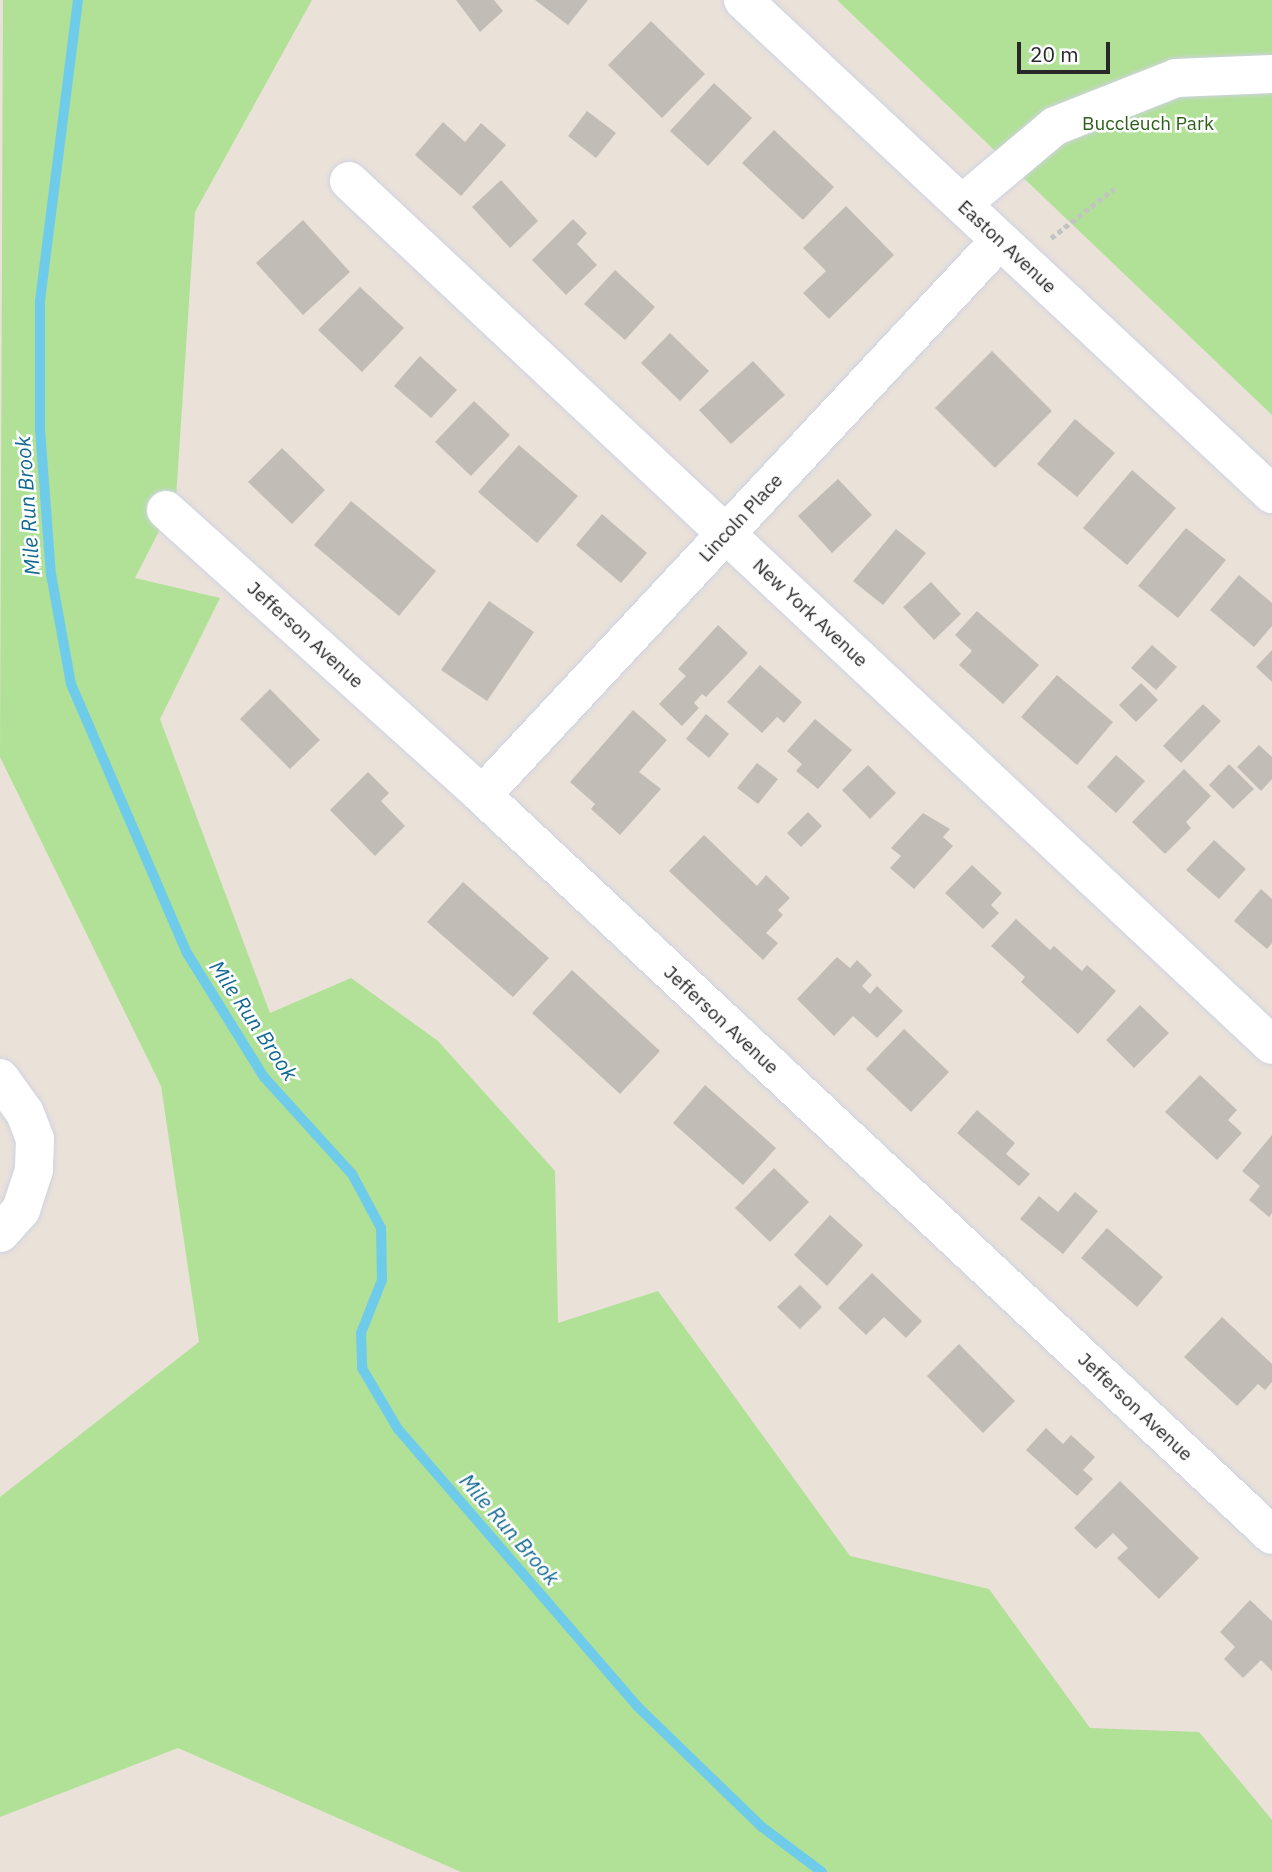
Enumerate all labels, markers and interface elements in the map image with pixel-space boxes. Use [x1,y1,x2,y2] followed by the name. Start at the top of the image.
[1020,28,1113,72] scale bar
[1030,40,1079,68] text: 20 m
[1082,113,1214,135] park label: Buccleuch Park
[953,196,1061,298] street label: Easton Avenue
[10,436,44,576] water label: Mile Run Brook
[694,469,788,567] street label: Lincoln Place
[748,554,872,672] street label: New York Avenue
[242,577,368,693] street label: Jefferson Avenue
[205,955,303,1085] water label: Mile Run Brook
[659,961,783,1079] street label: Jefferson Avenue
[1073,1348,1197,1466] street label: Jefferson Avenue
[455,1468,565,1590] water label: Mile Run Brook

